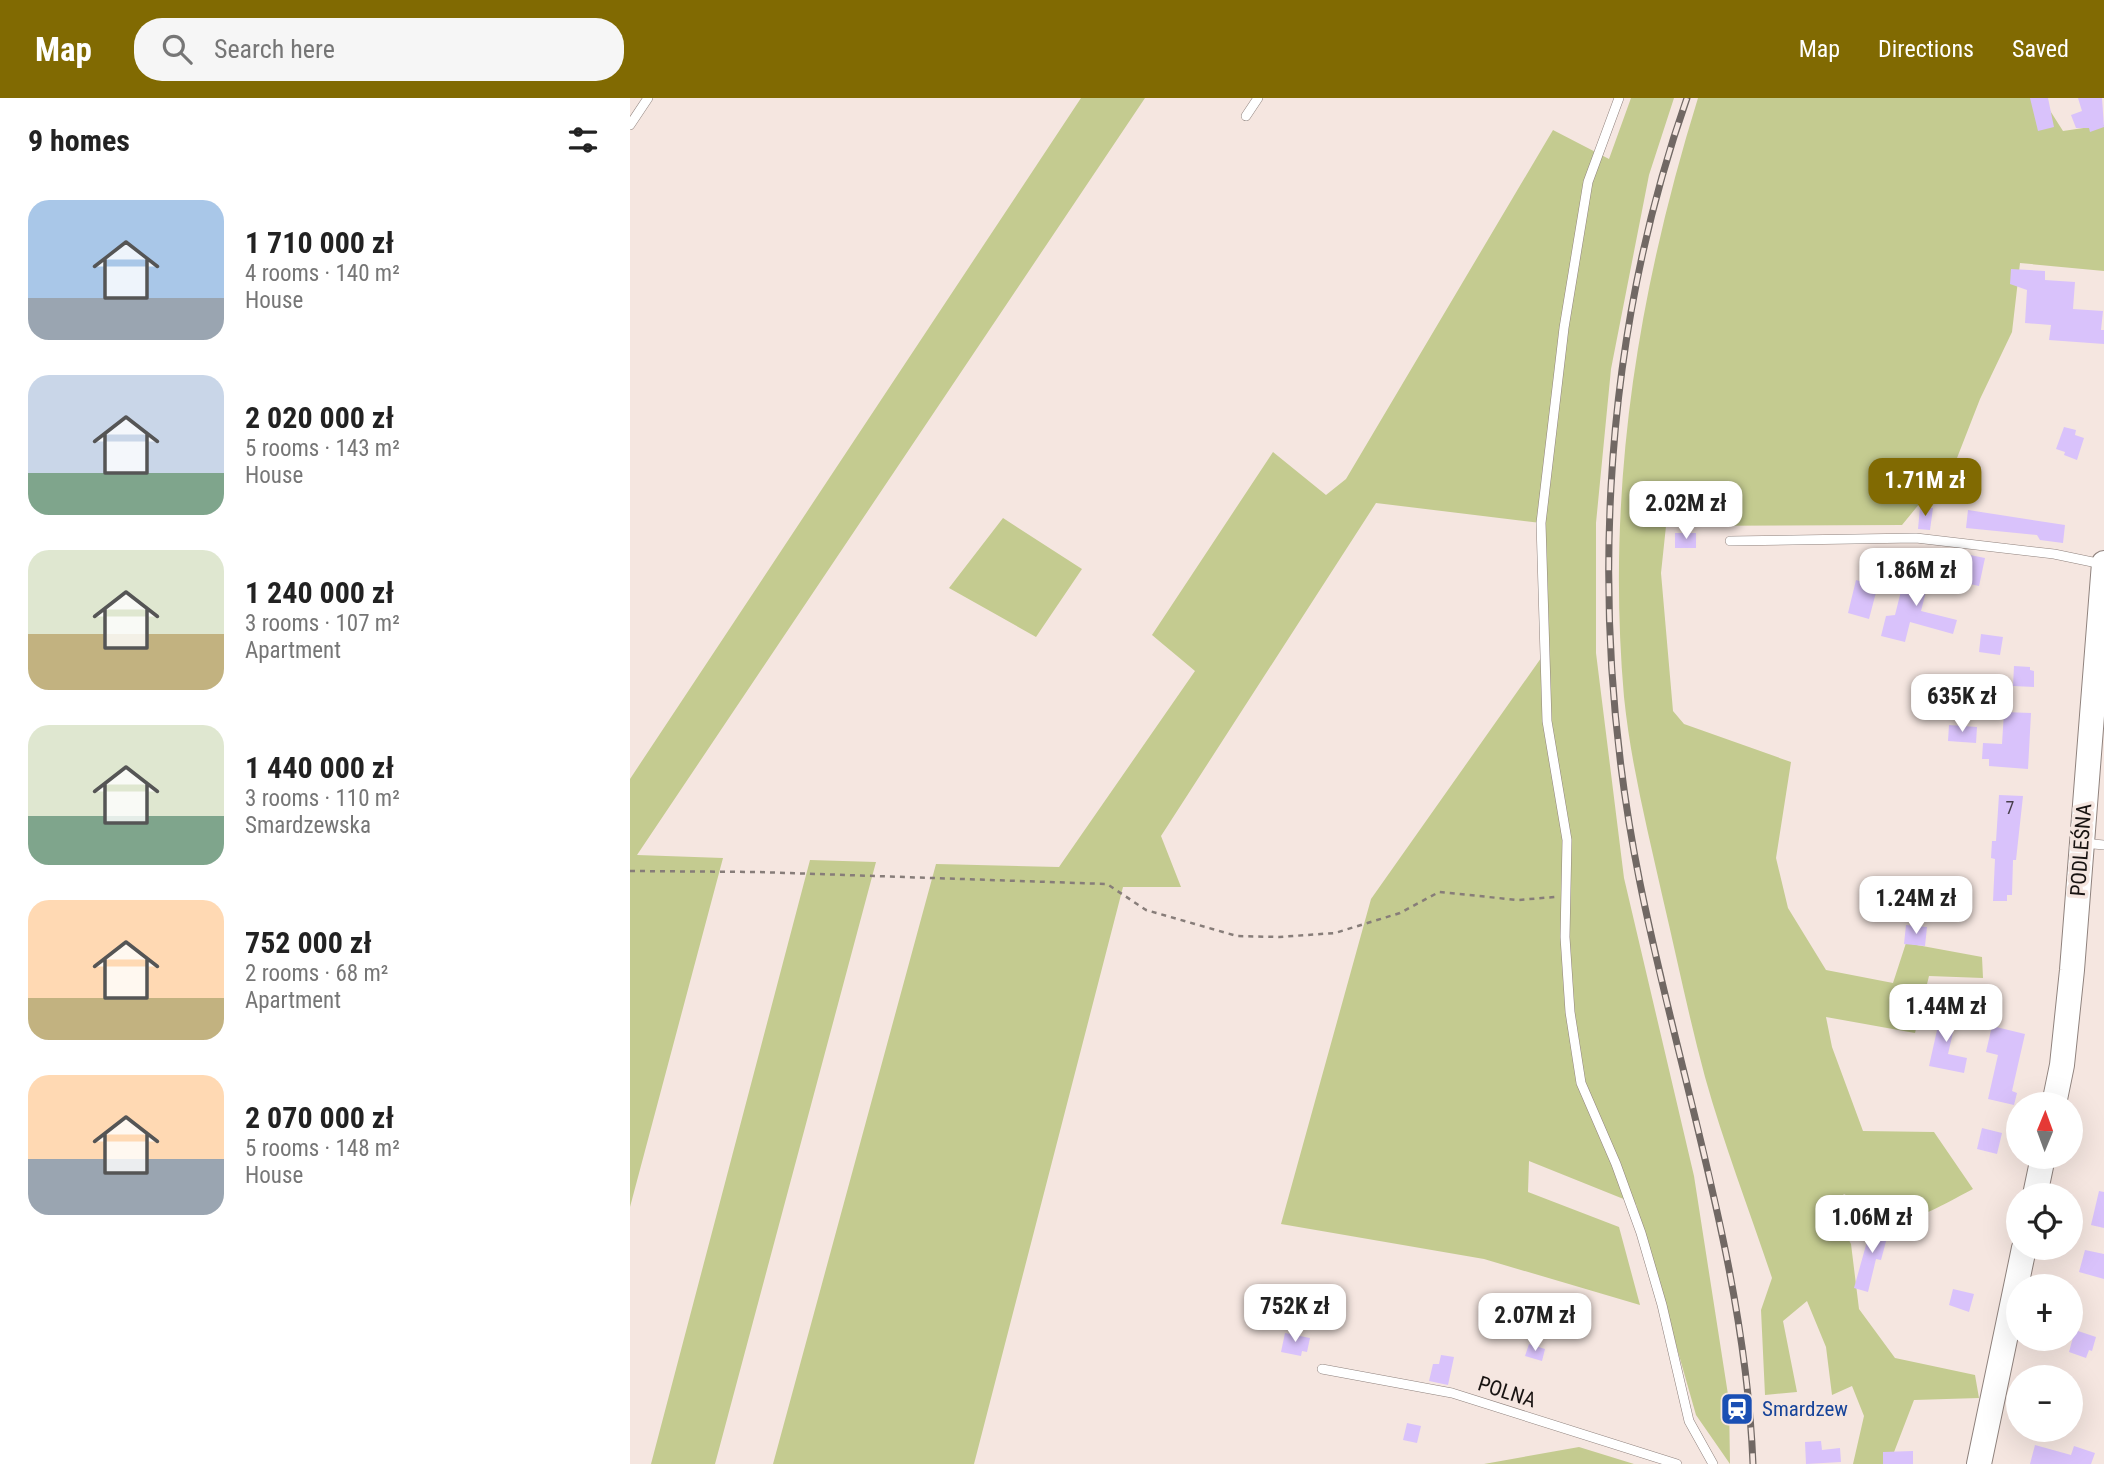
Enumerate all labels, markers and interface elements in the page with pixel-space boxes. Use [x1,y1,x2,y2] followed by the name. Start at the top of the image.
[134,18,624,81] search box
[35,30,92,69] text: Map
[158,30,196,68] icon: search
[214,34,335,64] text: Search here
[1799,35,1840,63] text: Map
[1878,35,1974,63] text: Directions
[2012,35,2069,63] text: Saved
[564,121,602,159] icon: filters
[28,123,130,158] text: 9 homes
[245,225,394,260] text: 1 710 000 zł
[84,228,168,312] icon: home
[245,260,400,287] text: 4 rooms · 140 m²
[245,287,303,314] text: House
[245,400,394,435] text: 2 020 000 zł
[84,403,168,487] icon: home
[245,435,400,462] text: 5 rooms · 143 m²
[1853,458,1997,518] pin: 1.71M zł
[245,462,303,489] text: House
[1884,467,1966,494] text: 1.71M zł
[1614,482,1758,541] pin: 2.02M zł
[1645,490,1727,517] text: 2.02M zł
[1844,548,1988,608] pin: 1.86M zł
[1875,557,1957,584] text: 1.86M zł
[245,575,394,610] text: 1 240 000 zł
[84,578,168,662] icon: home
[245,610,400,637] text: 3 rooms · 107 m²
[245,637,341,664] text: Apartment
[1897,674,2027,734] pin: 635K zł
[1927,683,1997,710] text: 635K zł
[245,750,394,785] text: 1 440 000 zł
[84,753,168,837] icon: home
[245,785,400,812] text: 3 rooms · 110 m²
[2006,797,2015,818] house number: 7
[2066,803,2096,897] street label: PODLEŚNA
[245,812,371,839] text: Smardzewska
[1844,876,1988,936] pin: 1.24M zł
[1875,885,1957,912] text: 1.24M zł
[245,925,372,960] text: 752 000 zł
[84,928,168,1012] icon: home
[245,960,388,987] text: 2 rooms · 68 m²
[1874,984,2018,1044] pin: 1.44M zł
[245,987,341,1014] text: Apartment
[1905,993,1987,1020] text: 1.44M zł
[2006,1092,2082,1169] north arrow
[2006,1092,2083,1442] map controls
[245,1100,394,1135] text: 2 070 000 zł
[84,1103,168,1187] icon: home
[245,1135,400,1162] text: 5 rooms · 148 m²
[245,1162,303,1189] text: House
[2006,1183,2083,1260] button: locate
[1800,1196,1944,1255] pin: 1.06M zł
[1831,1204,1913,1231] text: 1.06M zł
[2006,1274,2083,1351] button: +
[1230,1284,1360,1344] pin: 752K zł
[1260,1293,1330,1320] text: 752K zł
[1463,1294,1607,1353] pin: 2.07M zł
[1494,1302,1576,1329] text: 2.07M zł
[2006,1365,2083,1442] button: −
[1475,1371,1539,1413] street label: POLNA
[1718,1390,1756,1428] station icon: Smardzew
[1762,1397,1848,1421] place label: Smardzew

